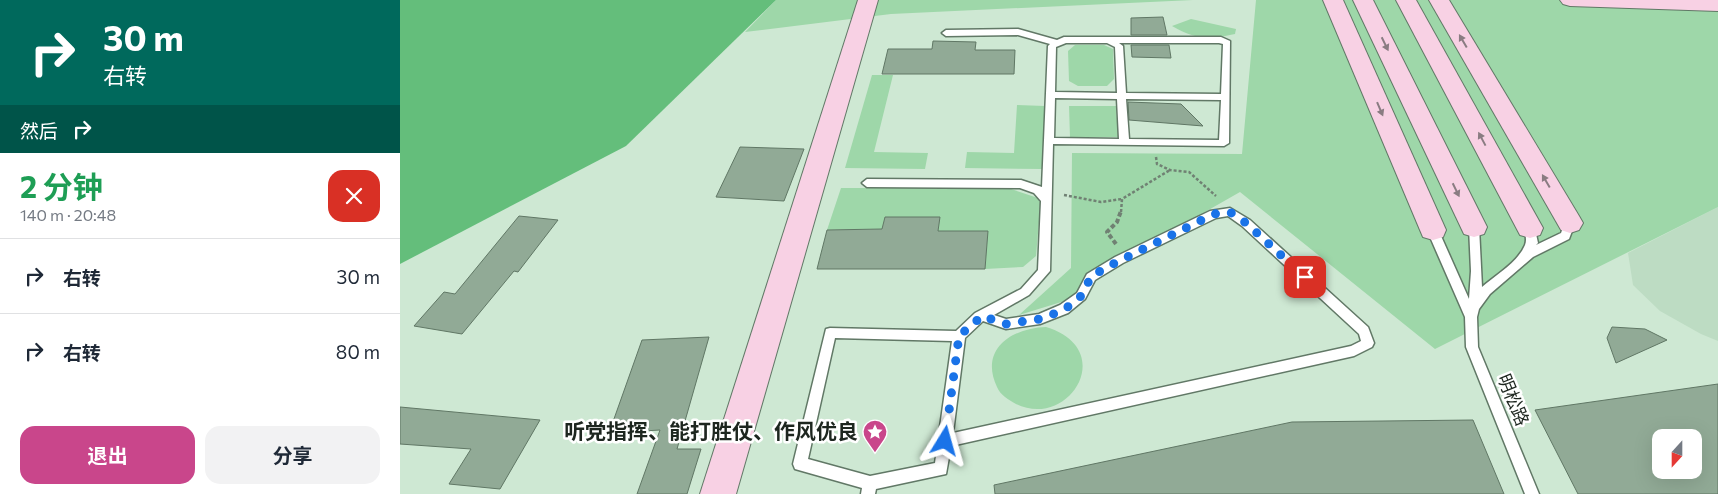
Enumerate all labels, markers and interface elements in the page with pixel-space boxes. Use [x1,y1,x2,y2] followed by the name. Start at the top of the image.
[103,15,184,58] text: 30 m
[20,20,85,85] icon: right
[1459,35,1468,48] one-way arrow
[1381,37,1389,51] one-way arrow
[103,62,147,89] text: 右转
[1377,102,1385,116] one-way arrow
[68,115,96,143] icon: right
[20,119,58,142] text: 然后
[1478,132,1486,147] one-way arrow
[20,167,103,204] text: 2 分钟
[328,170,380,222] button: close
[1541,175,1550,188] one-way arrow
[1452,183,1460,197] one-way arrow
[20,205,116,224] text: 140 m · 20:48
[1284,256,1326,298] pin
[20,262,48,290] icon: right
[1291,263,1319,291] icon: arrive
[337,265,380,288] text: 30 m
[63,266,101,289] text: 右转
[20,337,48,365] icon: right
[336,340,380,363] text: 80 m
[63,341,101,364] text: 右转
[1494,370,1534,429] street label: 明松路
[918,414,970,466] position arrow
[564,418,858,443] place label: 听党指挥、能打胜仗、作风优良
[862,419,888,453] place icon: 听党指挥、能打胜仗、作风优良
[20,426,195,484] button: 退出
[205,426,380,484] button: 分享
[1652,429,1702,479] north arrow
[1652,429,1702,479] map controls

